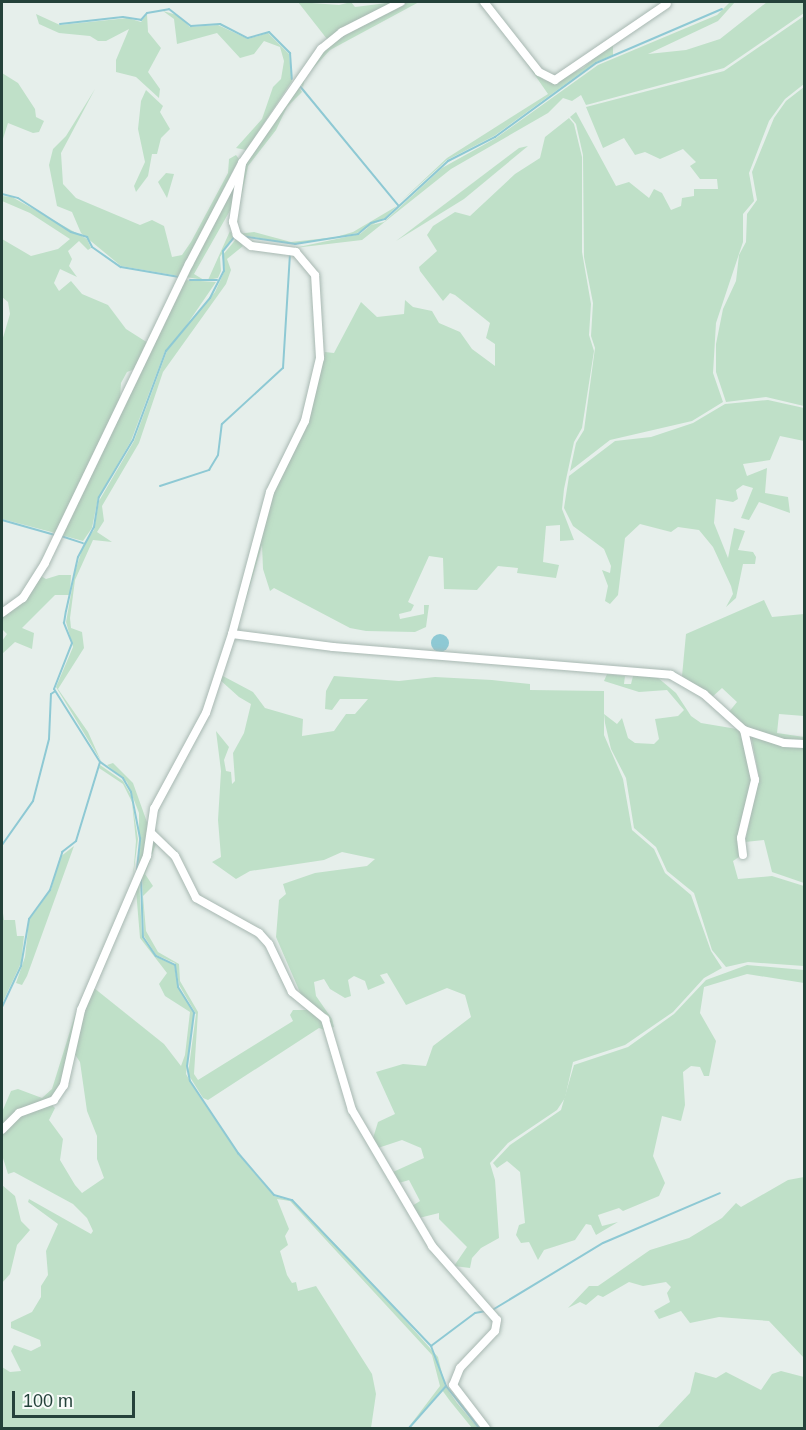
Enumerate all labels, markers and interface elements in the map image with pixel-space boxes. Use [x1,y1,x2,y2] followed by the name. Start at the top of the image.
[15,1379,138,1417] scale bar
[23,1391,73,1411] text: 100 m

